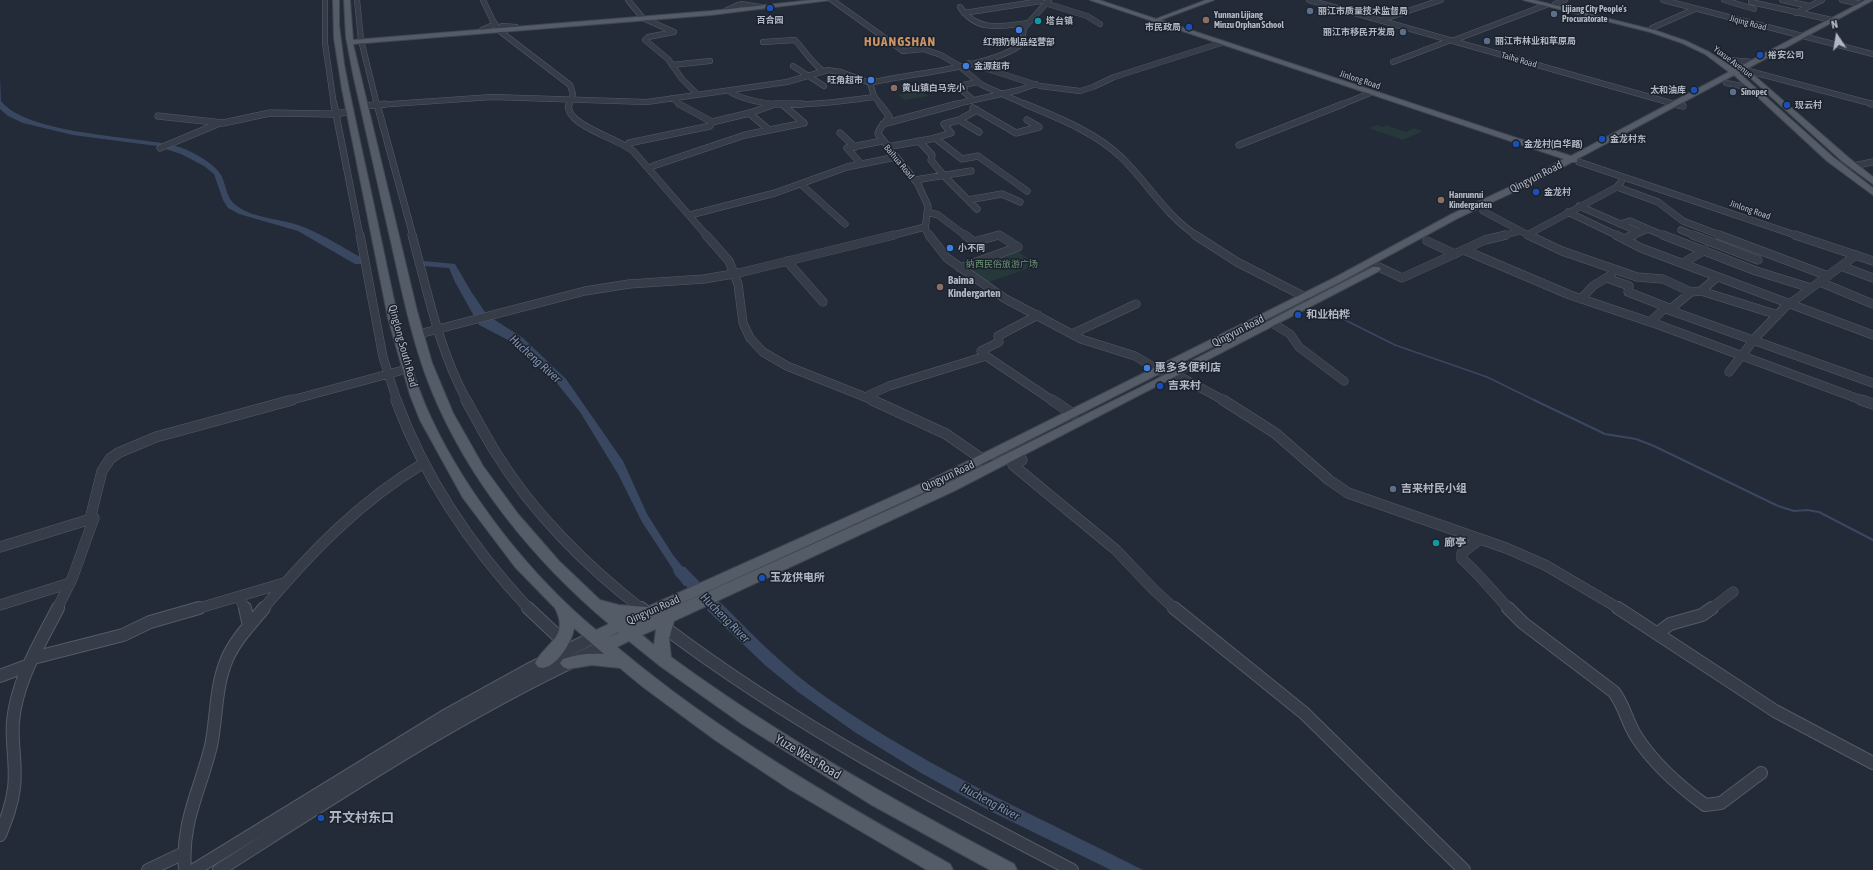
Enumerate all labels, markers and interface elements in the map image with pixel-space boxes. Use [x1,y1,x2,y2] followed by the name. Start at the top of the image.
[765,3,775,13] marker: 百合园
[1562,4,1627,25] place label: Lijiang City People's Procuratorate
[1305,6,1315,16] marker: 丽江市质量技术监督局
[1318,6,1408,16] place label: 丽江市质量技术监督局
[1549,9,1559,19] marker: Lijiang City People's Procuratorate
[1214,10,1284,31] place label: Yunnan Lijiang Minzu Orphan School
[1728,13,1768,33] street label: Jiqing Road
[757,15,783,25] place label: 百合园
[1201,15,1211,25] marker: Yunnan Lijiang Minzu Orphan School
[1033,16,1043,26] marker: 塔台镇
[1046,16,1073,26] place label: 塔台镇
[1817,16,1857,56] north arrow
[1830,18,1839,31] text: N
[1145,22,1181,32] place label: 市民政局
[1184,22,1194,32] marker: 市民政局
[1014,25,1024,35] marker: 红翔奶制品经营部
[1323,27,1395,37] place label: 丽江市移民开发局
[1398,27,1408,37] marker: 丽江市移民开发局
[864,34,936,50] district label: HUANGSHAN
[1482,36,1492,46] marker: 丽江市林业和草原局
[1495,36,1576,46] place label: 丽江市林业和草原局
[983,37,1055,47] place label: 红翔奶制品经营部
[1711,44,1755,80] street label: Yuxue Avenue
[1500,50,1538,70] street label: Taihe Road
[1755,50,1765,60] marker: 裕安公司
[1768,50,1804,60] place label: 裕安公司
[961,61,971,71] marker: 金源超市
[974,61,1010,71] place label: 金源超市
[1338,68,1382,92] street label: Jinlong Road
[827,75,863,85] place label: 旺角超市
[866,75,876,85] marker: 旺角超市
[889,83,899,93] marker: 黄山镇白马完小
[902,83,965,93] place label: 黄山镇白马完小
[1650,85,1686,95] place label: 太和油库
[1689,85,1699,95] marker: 太和油库
[1728,87,1738,97] marker: Sinopec
[1741,87,1767,97] place label: Sinopec
[1782,100,1792,110] marker: 现云村
[1795,100,1822,110] place label: 现云村
[1597,134,1607,144] marker: 金龙村东
[1610,134,1646,144] place label: 金龙村东
[1511,139,1521,149] marker: 金龙村(白华路)
[1524,139,1582,149] place label: 金龙村(白华路)
[881,143,917,181] street label: Baihua Road
[1508,158,1564,196] street label: Qingyun Road
[1531,187,1541,197] marker: 金龙村
[1544,187,1571,197] place label: 金龙村
[1449,190,1492,211] place label: Hanrunrui Kindergarten
[1436,195,1446,205] marker: Hanrunrui Kindergarten
[1728,198,1772,222] street label: Jinlong Road
[945,243,955,253] marker: 小不同
[958,243,985,253] place label: 小不同
[966,259,1038,269] park label: 纳西民俗旅游广场
[948,274,1001,300] place label: Baima Kindergarten
[935,282,945,292] marker: Baima Kindergarten
[386,303,420,389] street label: Qinglong South Road
[1306,308,1350,322] place label: 和业柏桦
[1293,310,1303,320] marker: 和业柏桦
[1210,312,1266,350] street label: Qingyun Road
[506,332,564,386] water label: Hucheng River
[1155,361,1221,375] place label: 惠多多便利店
[1142,363,1152,373] marker: 惠多多便利店
[1168,379,1201,393] place label: 吉来村
[1155,381,1165,391] marker: 吉来村
[920,458,976,494] street label: Qingyun Road
[1401,482,1467,496] place label: 吉来村民小组
[1388,484,1398,494] marker: 吉来村民小组
[1444,536,1466,550] place label: 廊亭
[1431,538,1441,548] marker: 廊亭
[770,571,825,585] place label: 玉龙供电所
[757,573,767,583] marker: 玉龙供电所
[697,590,753,646] water label: Hucheng River
[624,592,682,628] street label: Qingyun Road
[772,731,844,783] street label: Yuze West Road
[958,781,1022,823] water label: Hucheng River
[329,810,394,826] place label: 开文村东口
[316,813,326,823] marker: 开文村东口

